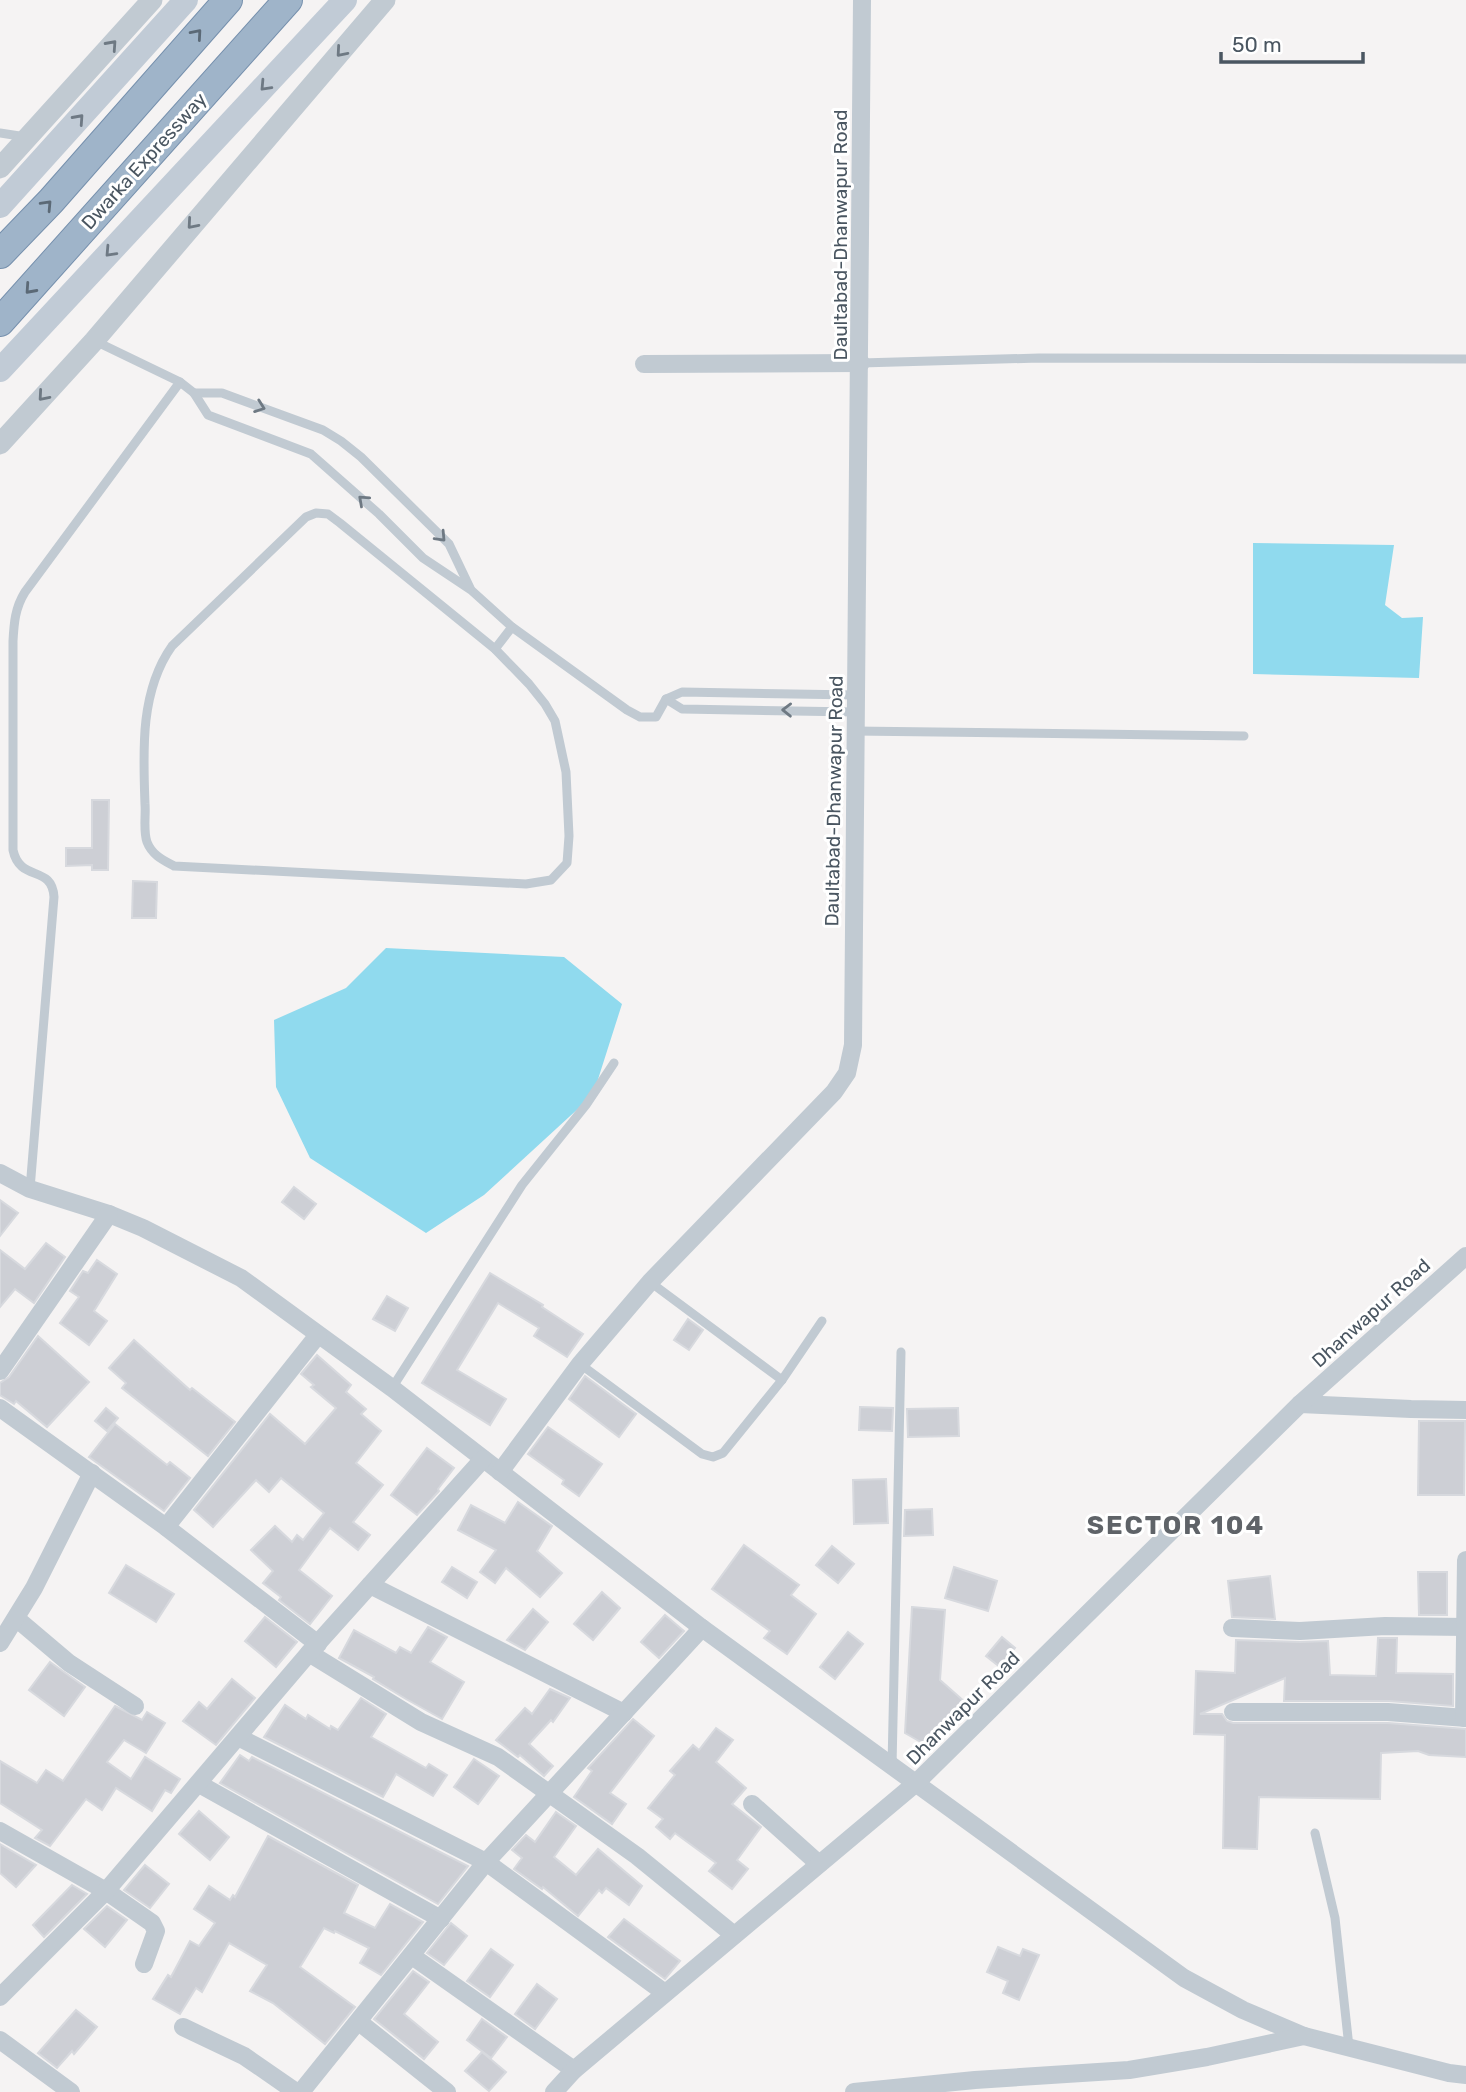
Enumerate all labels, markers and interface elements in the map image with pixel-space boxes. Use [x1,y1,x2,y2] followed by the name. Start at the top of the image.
[1221,21,1363,65] scale bar
[189,30,202,43] one-way arrow
[1232,32,1282,57] text: 50 m
[103,40,116,53] one-way arrow
[337,43,349,56] one-way arrow
[260,78,273,91] one-way arrow
[77,88,211,234] street label: Dwarka Expressway
[829,110,852,360] street label: Daultabad-Dhanwapur Road
[70,114,83,127] one-way arrow
[38,200,51,213] one-way arrow
[188,216,200,229] one-way arrow
[105,244,118,257] one-way arrow
[26,281,39,294] one-way arrow
[39,388,51,401] one-way arrow
[253,398,265,412] one-way arrow
[358,495,371,508] one-way arrow
[433,529,445,542] one-way arrow
[820,675,848,927] street label: Daultabad-Dhanwapur Road
[782,703,793,718] one-way arrow
[1307,1254,1435,1372] street label: Dhanwapur Road
[1087,1510,1265,1541] district label: SECTOR 104
[901,1646,1025,1770] street label: Dhanwapur Road

